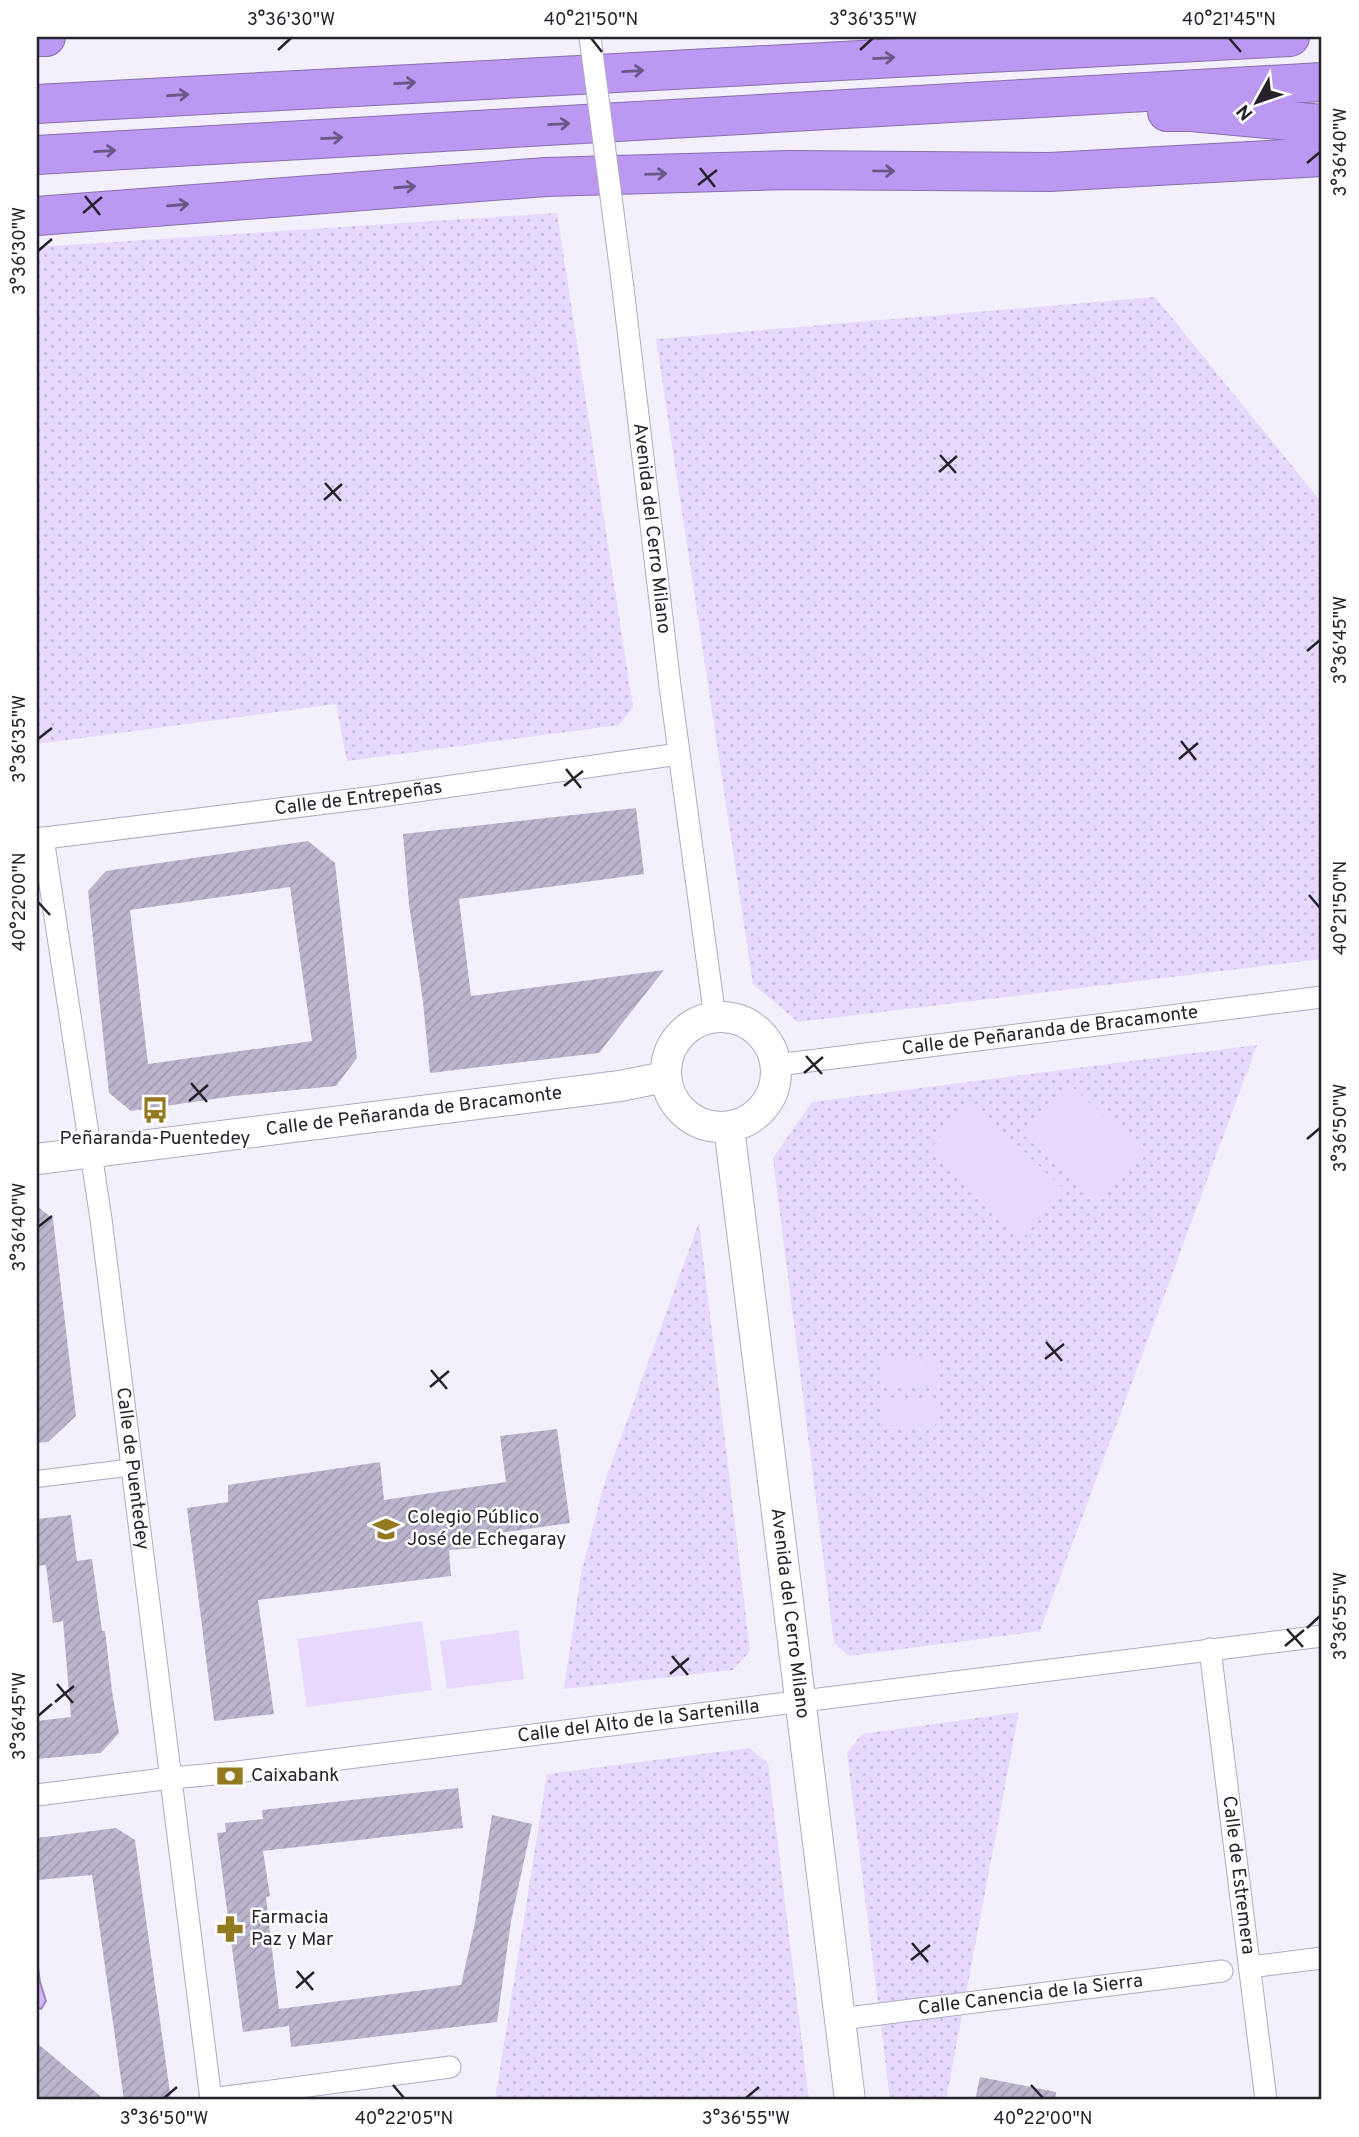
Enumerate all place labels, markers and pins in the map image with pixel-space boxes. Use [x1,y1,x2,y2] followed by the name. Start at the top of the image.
[140,1095,170,1125] bus stop icon: Peñaranda-Puentedey
[60,1127,250,1151] place label: Peñaranda-Puentedey
[407,1506,566,1552] place label: Colegio Público José de Echegaray
[371,1514,401,1544] school or university icon: Colegio Público José de Echegaray
[215,1761,245,1791] bank icon: Caixabank
[251,1764,339,1788] place label: Caixabank
[251,1906,334,1952] place label: Farmacia Paz y Mar
[215,1914,245,1944] pharmacy icon: Farmacia Paz y Mar

